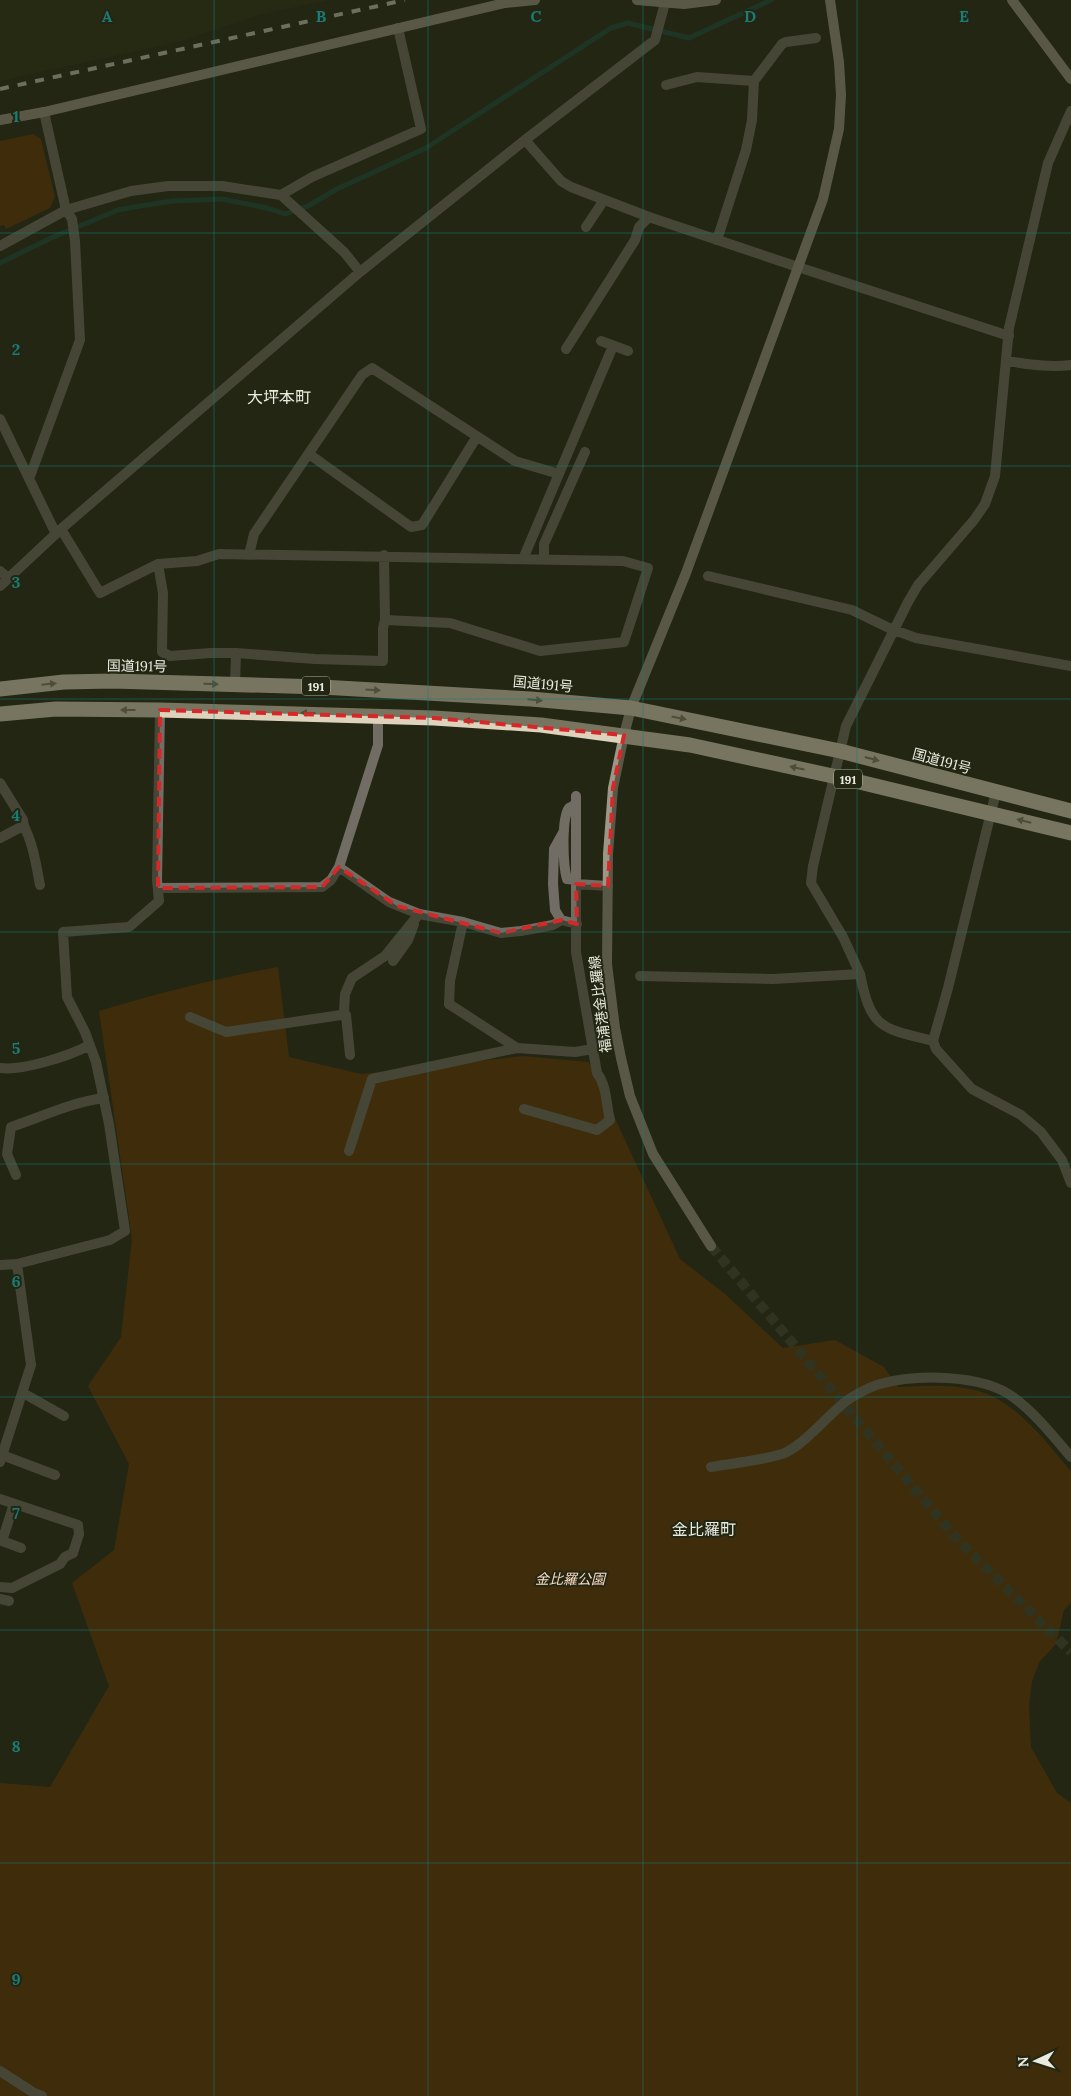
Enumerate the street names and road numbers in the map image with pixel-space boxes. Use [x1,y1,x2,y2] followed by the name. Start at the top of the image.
[107,656,167,676] street label: 国道191号
[512,672,574,696] street label: 国道191号
[302,676,330,696] road number: 191
[911,745,973,777] street label: 国道191号
[834,770,862,789] road number: 191
[585,954,615,1054] street label: 福浦港金比羅線

